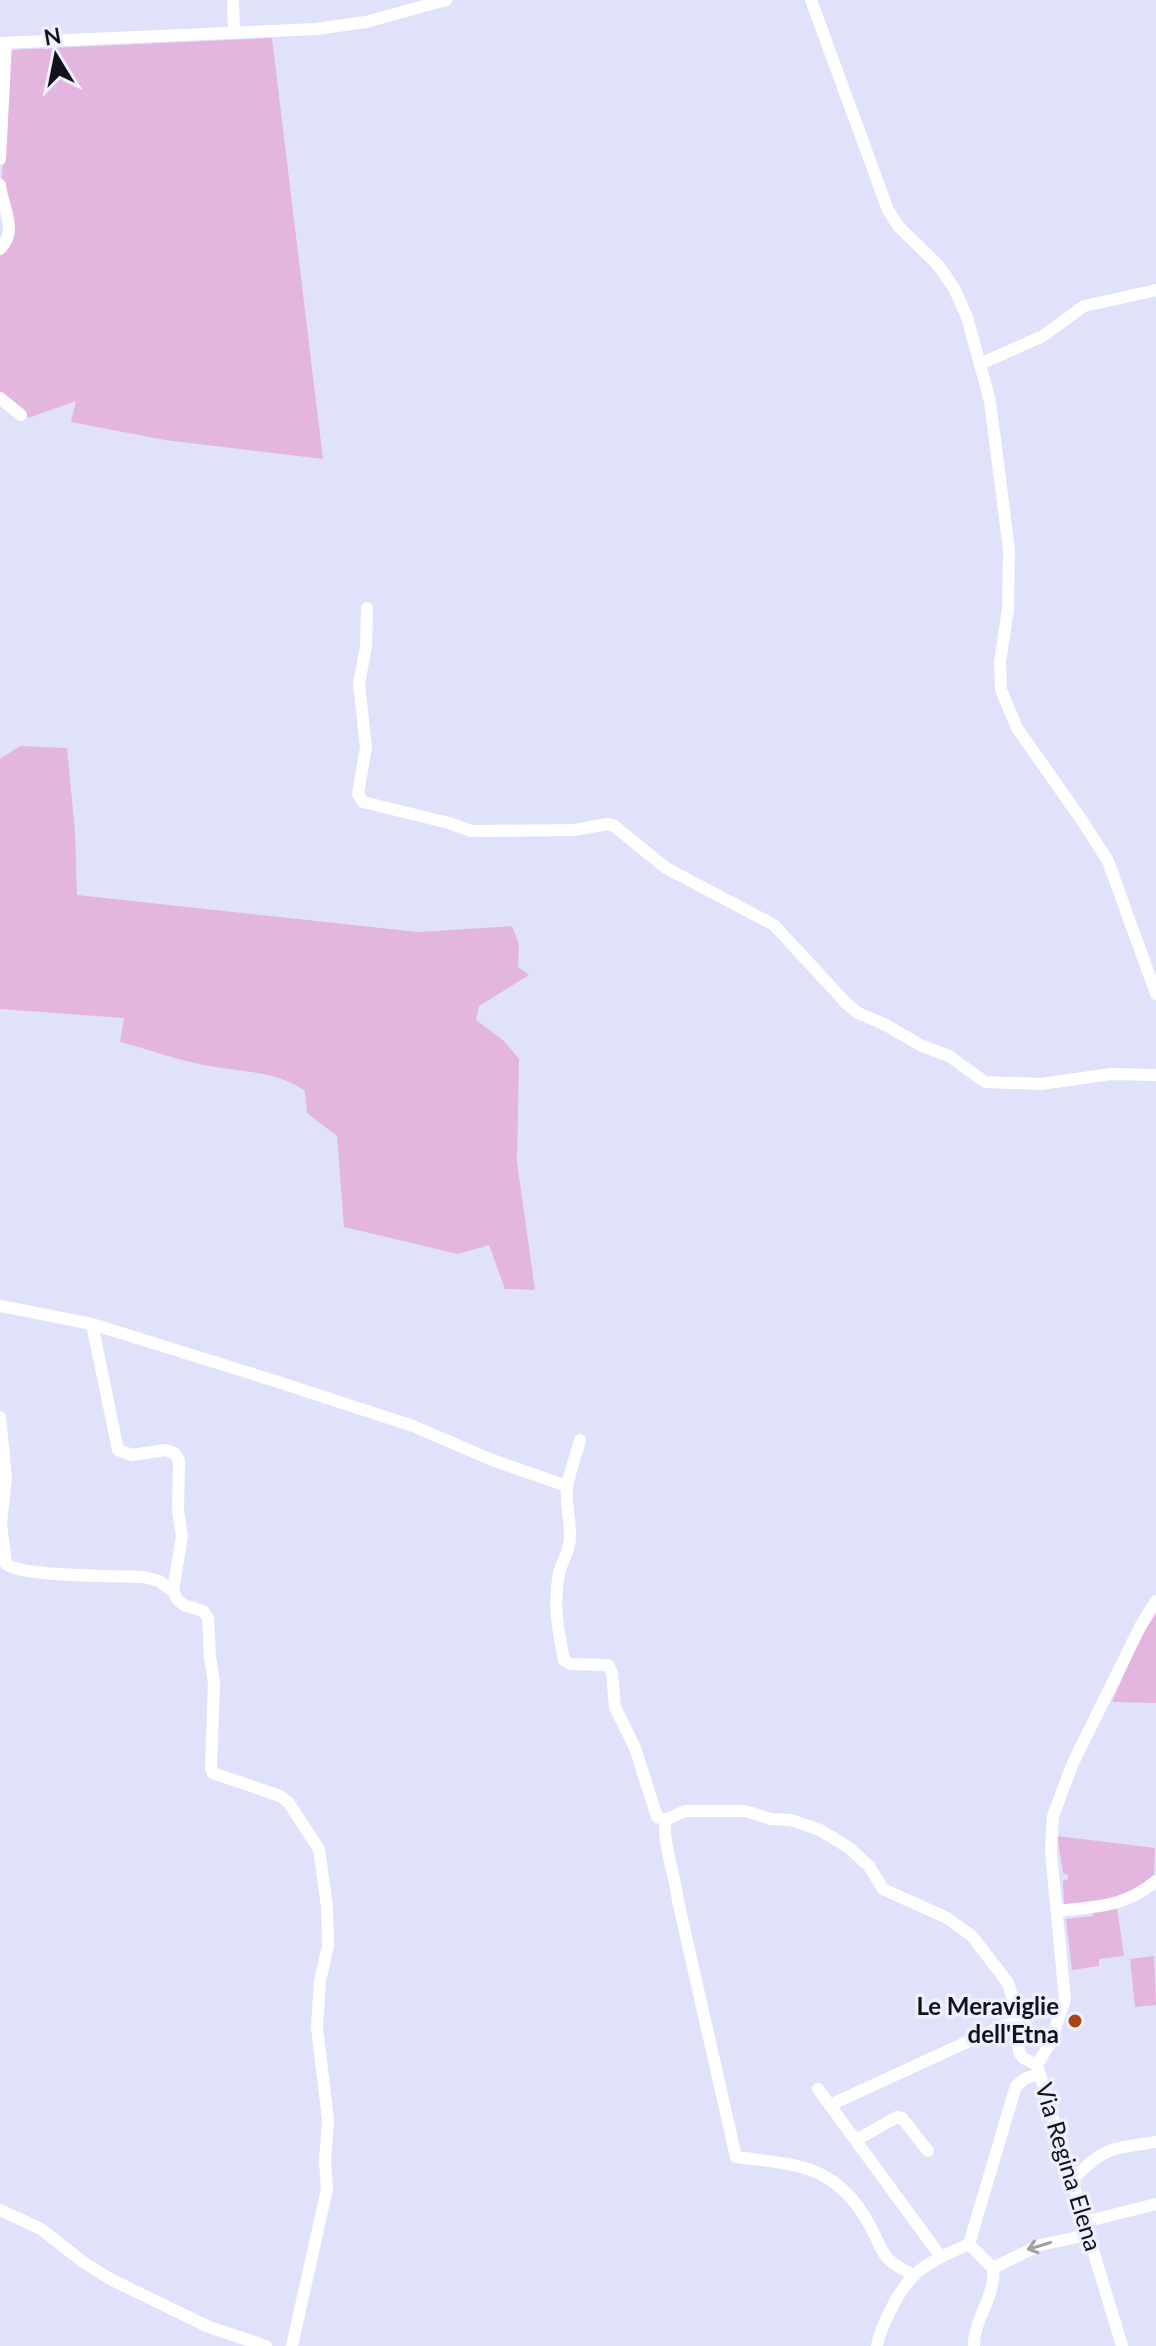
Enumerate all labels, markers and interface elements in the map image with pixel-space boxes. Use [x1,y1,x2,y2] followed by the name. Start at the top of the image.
[16,16,96,96] north arrow
[42,21,63,51] text: N
[916,1991,1059,2048] place label: Le Meraviglie dell'Etna
[1066,2012,1084,2030] marker: Le Meraviglie dell'Etna
[1030,2079,1109,2254] street label: Via Regina Elena
[1026,2239,1052,2254] one-way arrow

